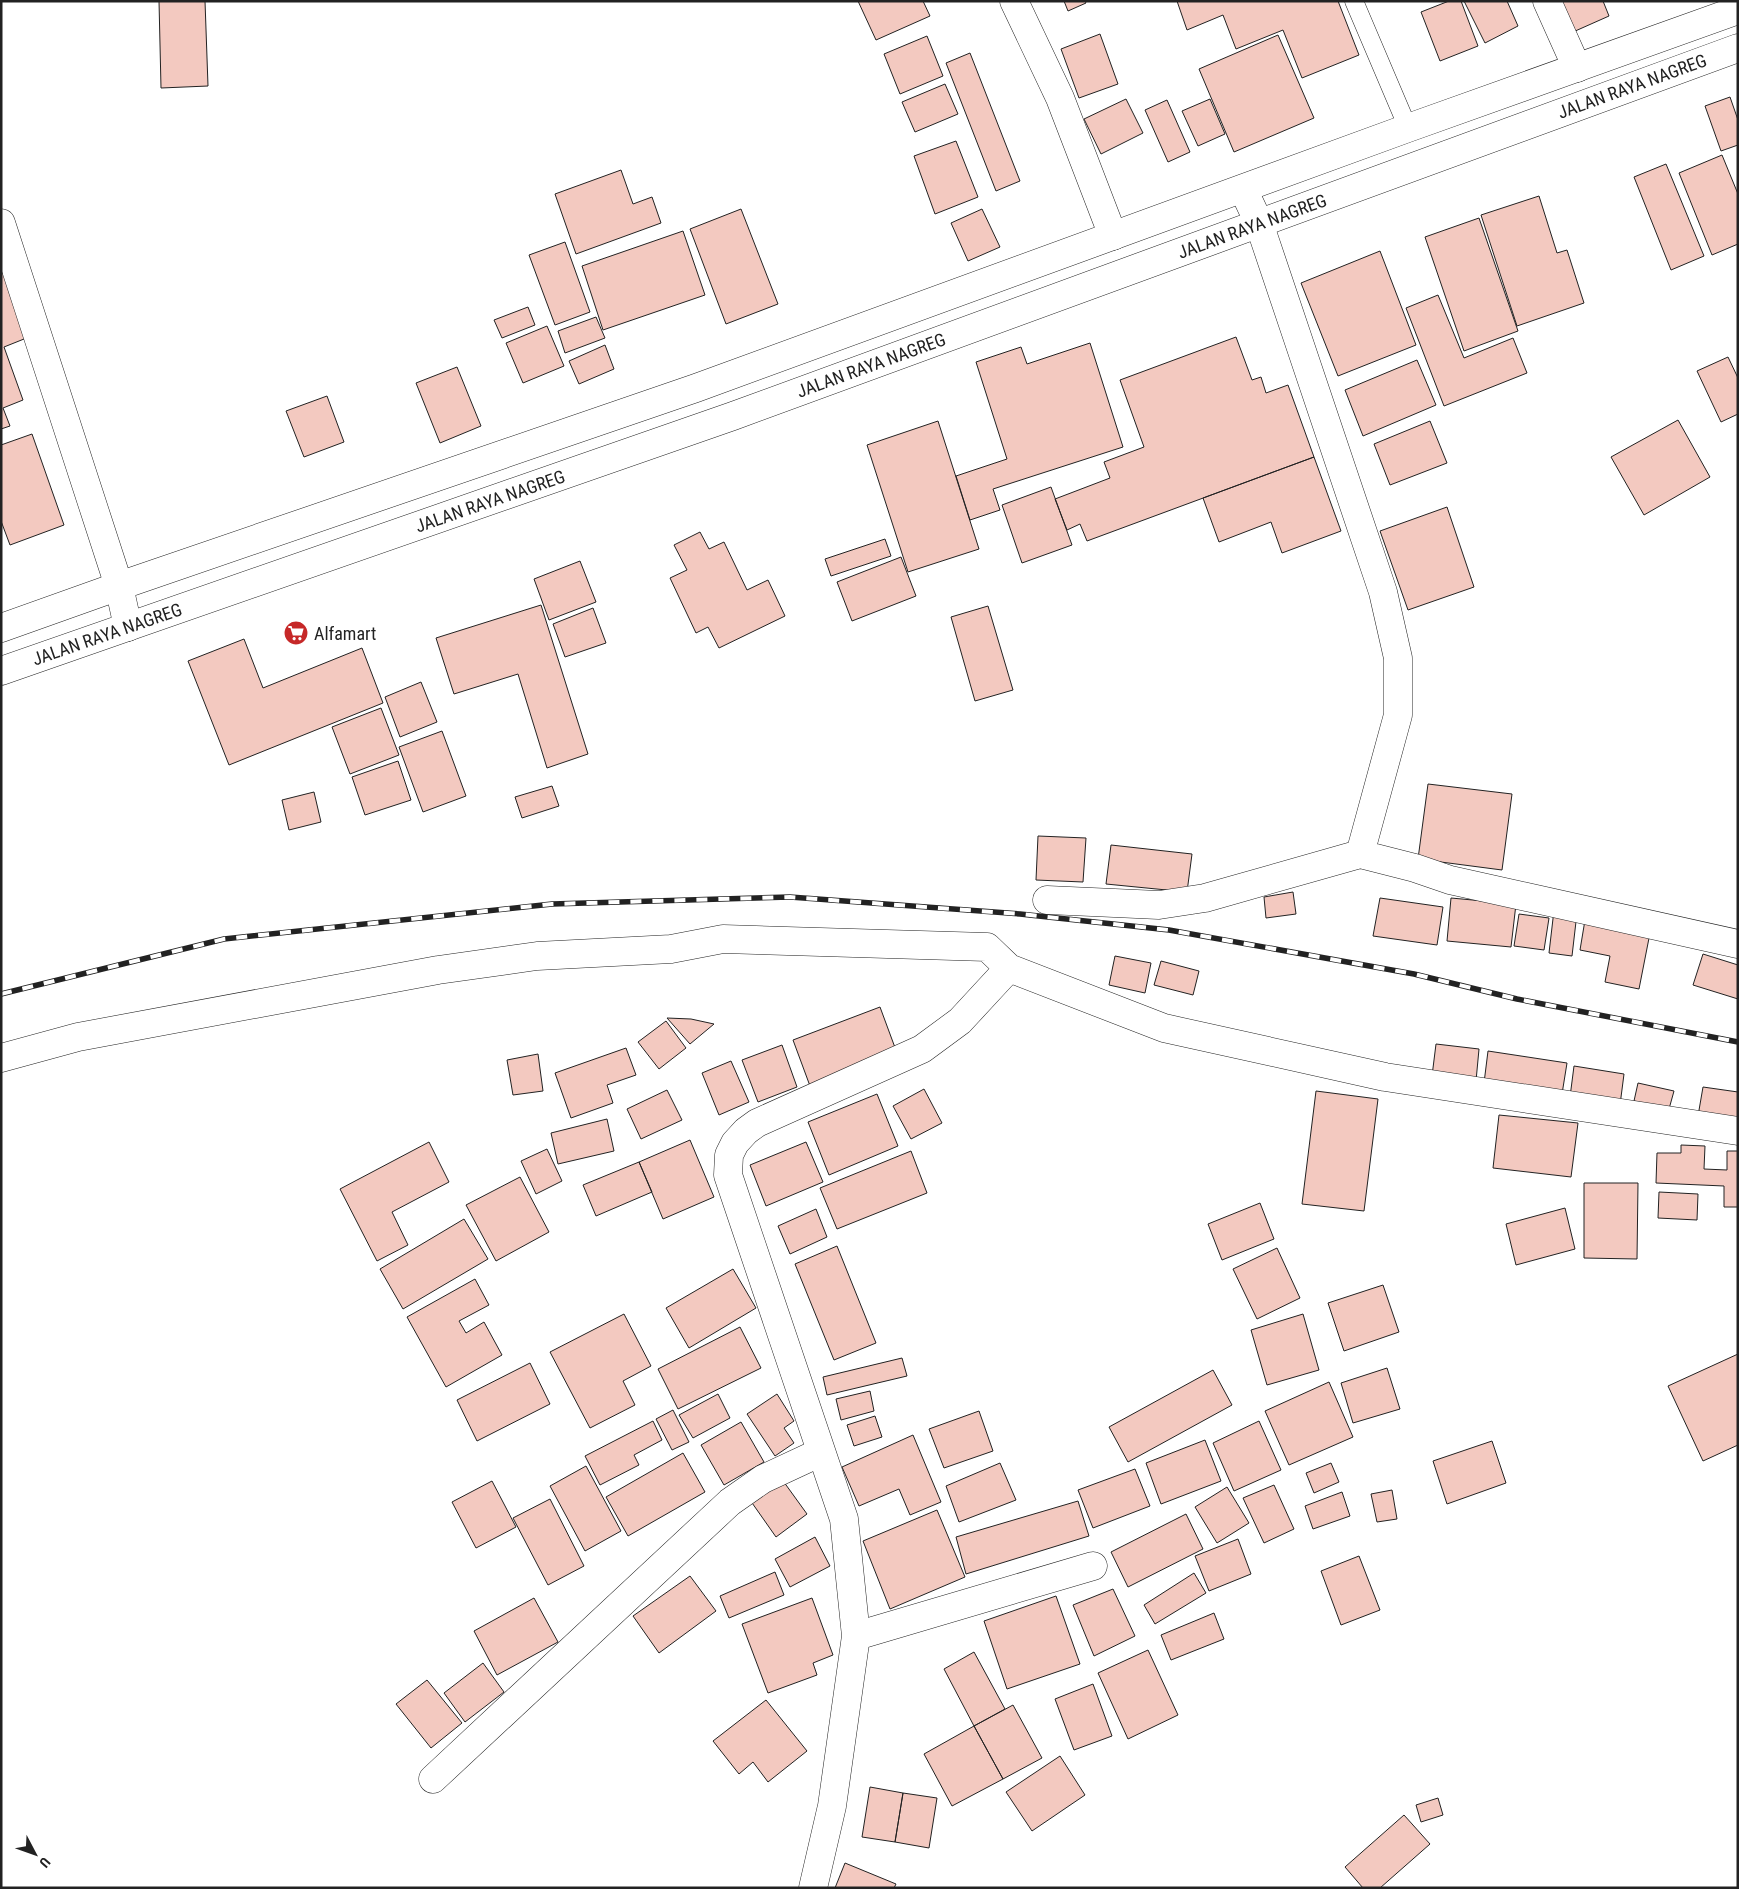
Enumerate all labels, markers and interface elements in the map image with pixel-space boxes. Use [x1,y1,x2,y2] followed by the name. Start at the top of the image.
[1555,49,1709,123] street label: JALAN RAYA NAGREG
[1175,189,1329,263] street label: JALAN RAYA NAGREG
[794,328,948,402] street label: JALAN RAYA NAGREG
[412,466,568,536] street label: JALAN RAYA NAGREG
[29,599,185,669] street label: JALAN RAYA NAGREG
[283,620,309,646] supermarket icon: Alfamart
[314,623,376,644] place label: Alfamart
[10,1829,60,1879] north arrow
[36,1854,53,1871] text: U

